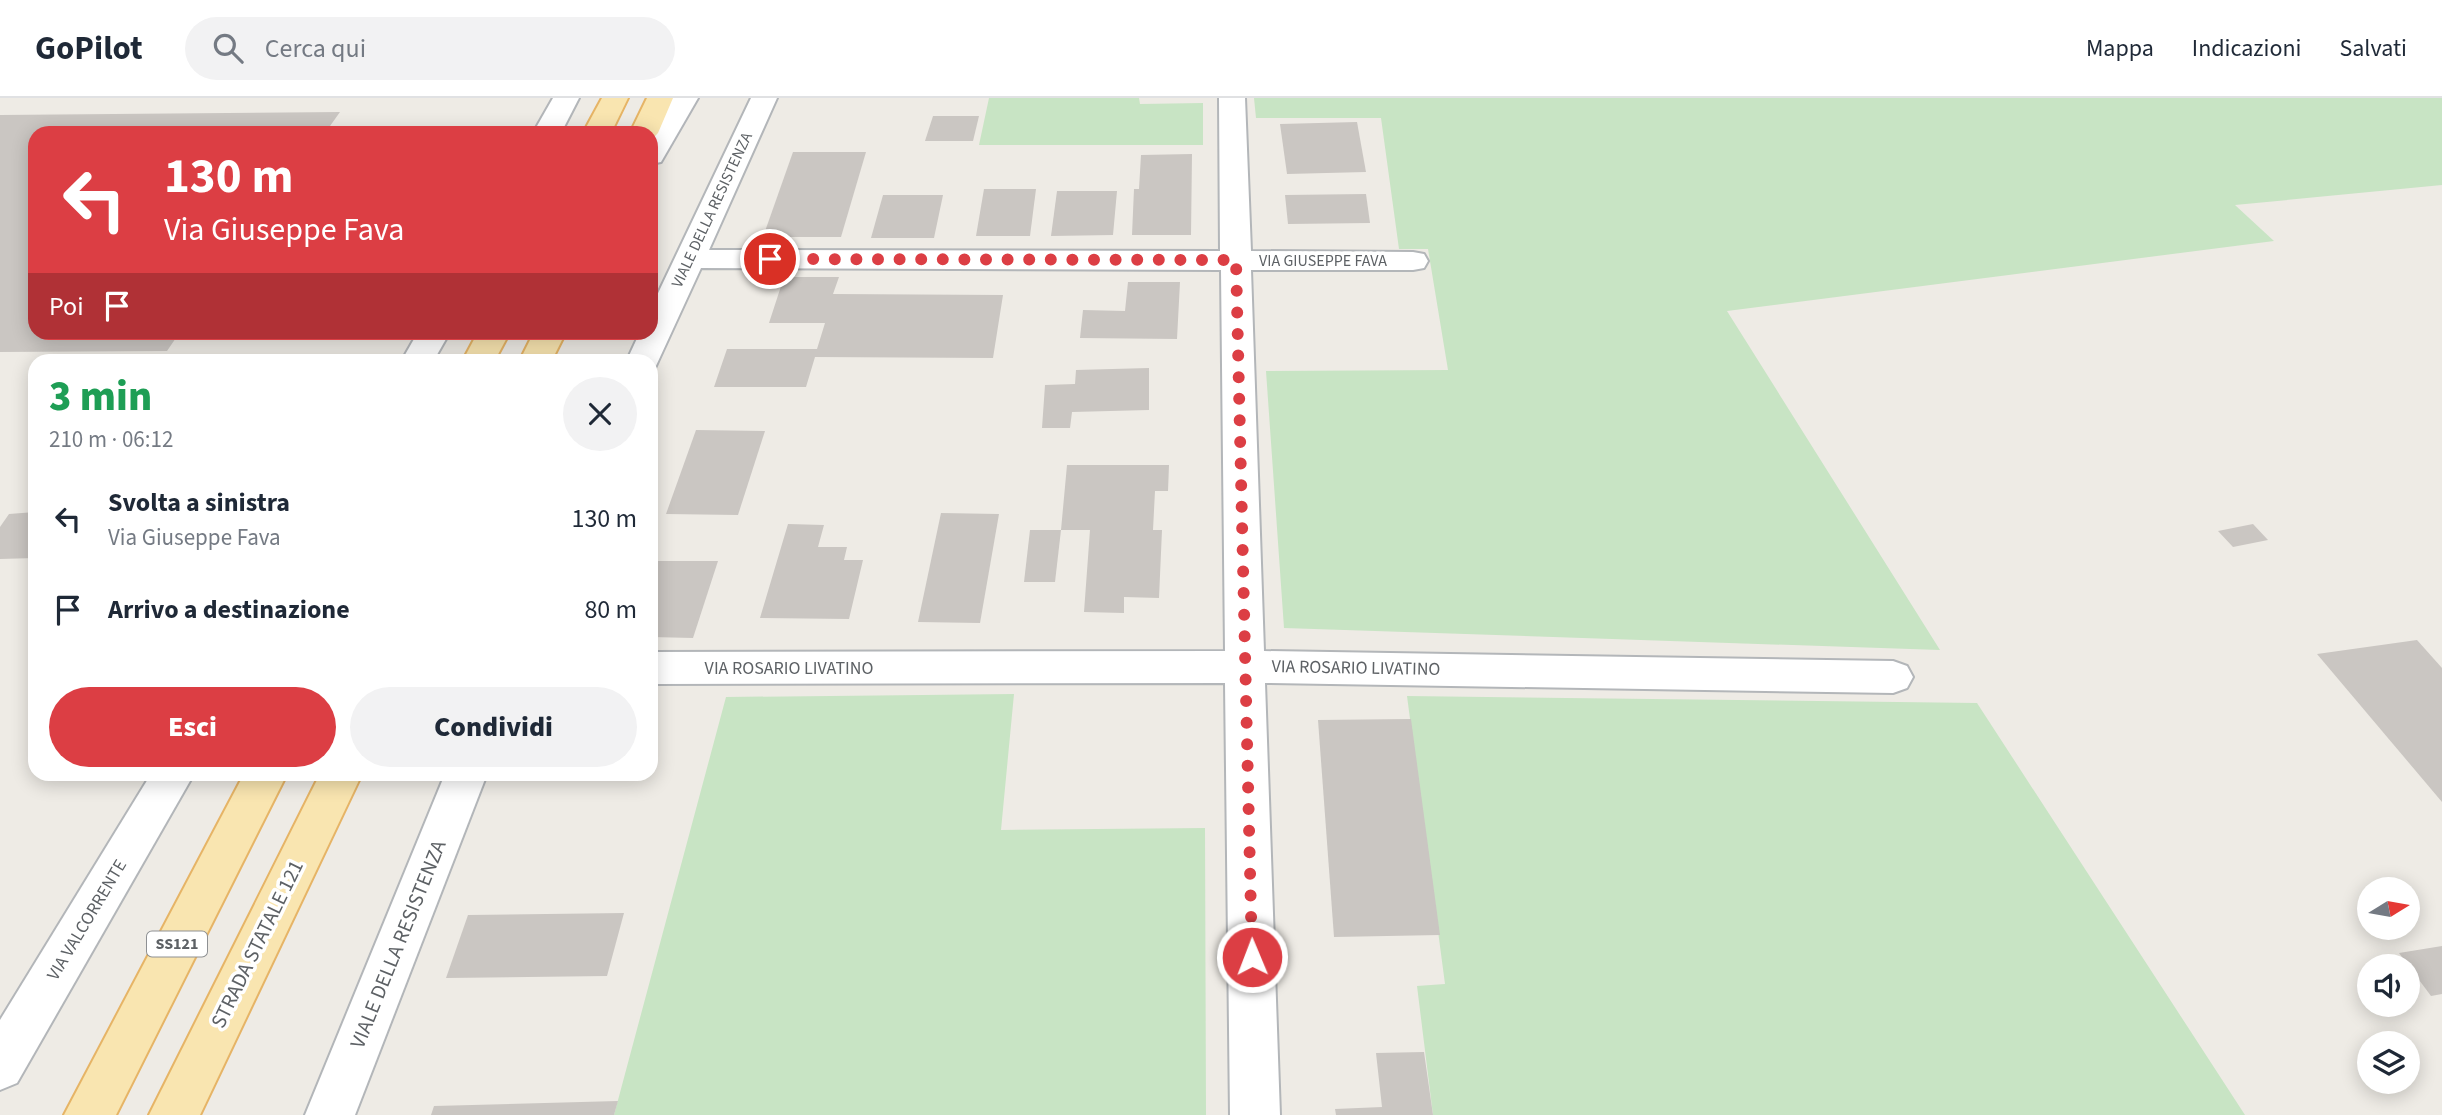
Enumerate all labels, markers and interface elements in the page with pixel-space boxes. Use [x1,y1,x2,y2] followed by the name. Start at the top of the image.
[185,17,675,80] search box
[35,25,143,72] text: GoPilot
[209,29,247,67] icon: search
[265,30,366,67] text: Cerca qui
[2086,31,2154,66] text: Mappa
[2192,31,2301,66] text: Indicazioni
[2339,31,2407,66] text: Salvati
[666,128,758,291] street label: VIALE DELLA RESISTENZA
[164,142,293,212] text: 130 m
[49,154,140,245] icon: left
[164,207,404,253] text: Via Giuseppe Fava
[740,229,800,289] pin
[751,240,789,278] icon: arrive
[1259,250,1387,272] street label: VIA GIUSEPPE FAVA
[98,287,136,325] icon: arrive
[49,288,84,325] text: Poi
[49,367,152,427] text: 3 min
[563,377,637,451] button: close
[49,423,173,456] text: 210 m · 06:12
[108,484,290,521] text: Svolta a sinistra
[49,500,87,538] icon: left
[571,500,637,537] text: 130 m
[108,521,281,554] text: Via Giuseppe Fava
[49,591,87,629] icon: arrive
[108,591,350,628] text: Arrivo a destinazione
[584,591,637,628] text: 80 m
[1271,654,1441,682] street label: VIA ROSARIO LIVATINO
[705,656,873,681] street label: VIA ROSARIO LIVATINO
[49,687,336,767] button: Esci
[350,687,637,767] button: Condividi
[342,835,454,1053] street label: VIALE DELLA RESISTENZA
[41,855,133,985] street label: VIA VALCORRENTE
[203,855,311,1033] street label: STRADA STATALE 121
[2357,877,2420,940] north arrow
[2357,877,2420,1094] map controls
[1215,920,1289,994] position arrow
[147,932,207,957] road number: SS121
[2357,954,2420,1017] button: sound
[2357,1031,2420,1094] button: layers

